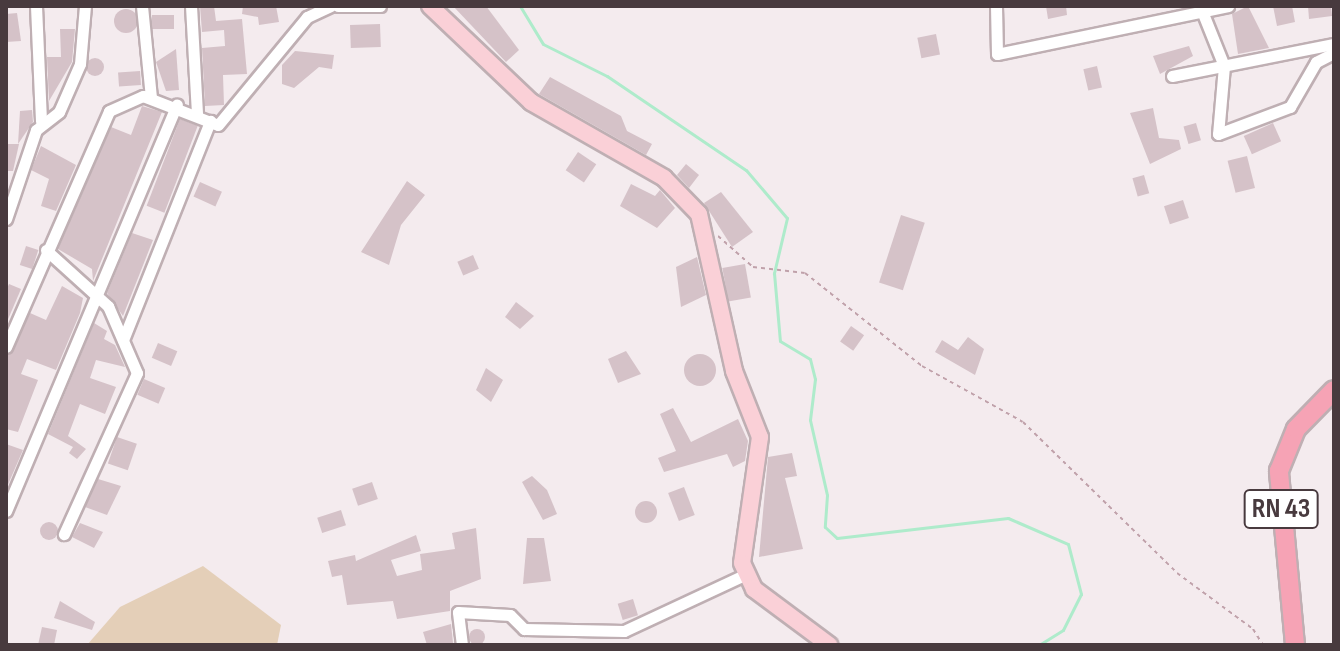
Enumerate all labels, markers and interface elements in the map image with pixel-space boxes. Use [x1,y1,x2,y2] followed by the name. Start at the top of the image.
[1243,485,1319,533] road number: RN 43

